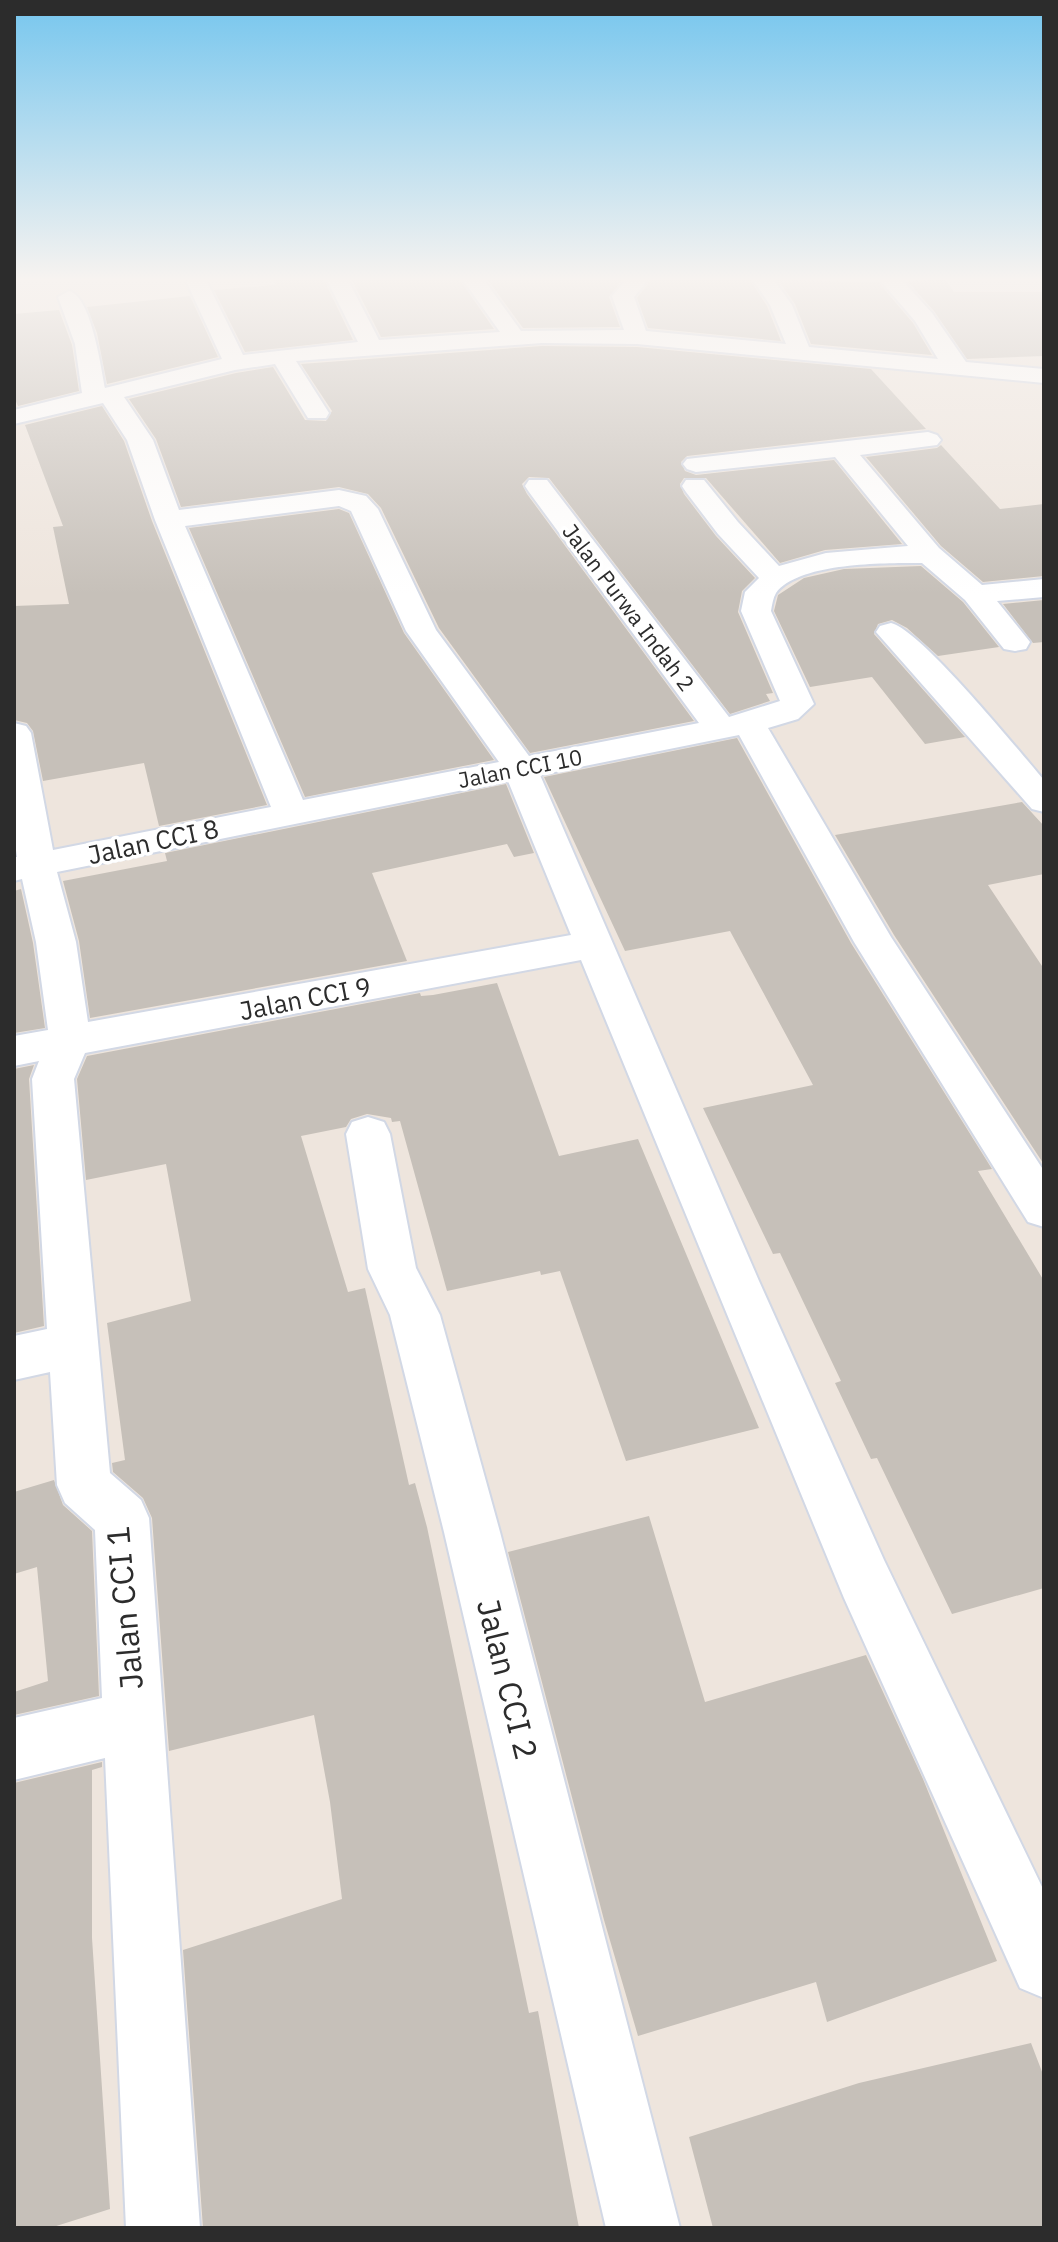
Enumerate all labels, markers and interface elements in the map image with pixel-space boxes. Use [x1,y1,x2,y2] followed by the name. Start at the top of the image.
[556,517,702,697] street label: Jalan Purwa Indah 2
[455,742,585,794] street label: Jalan CCI 10
[84,811,222,871] street label: Jalan CCI 8
[236,969,374,1027] street label: Jalan CCI 9
[96,1525,152,1691] street label: Jalan CCI 1
[468,1594,548,1764] street label: Jalan CCI 2

